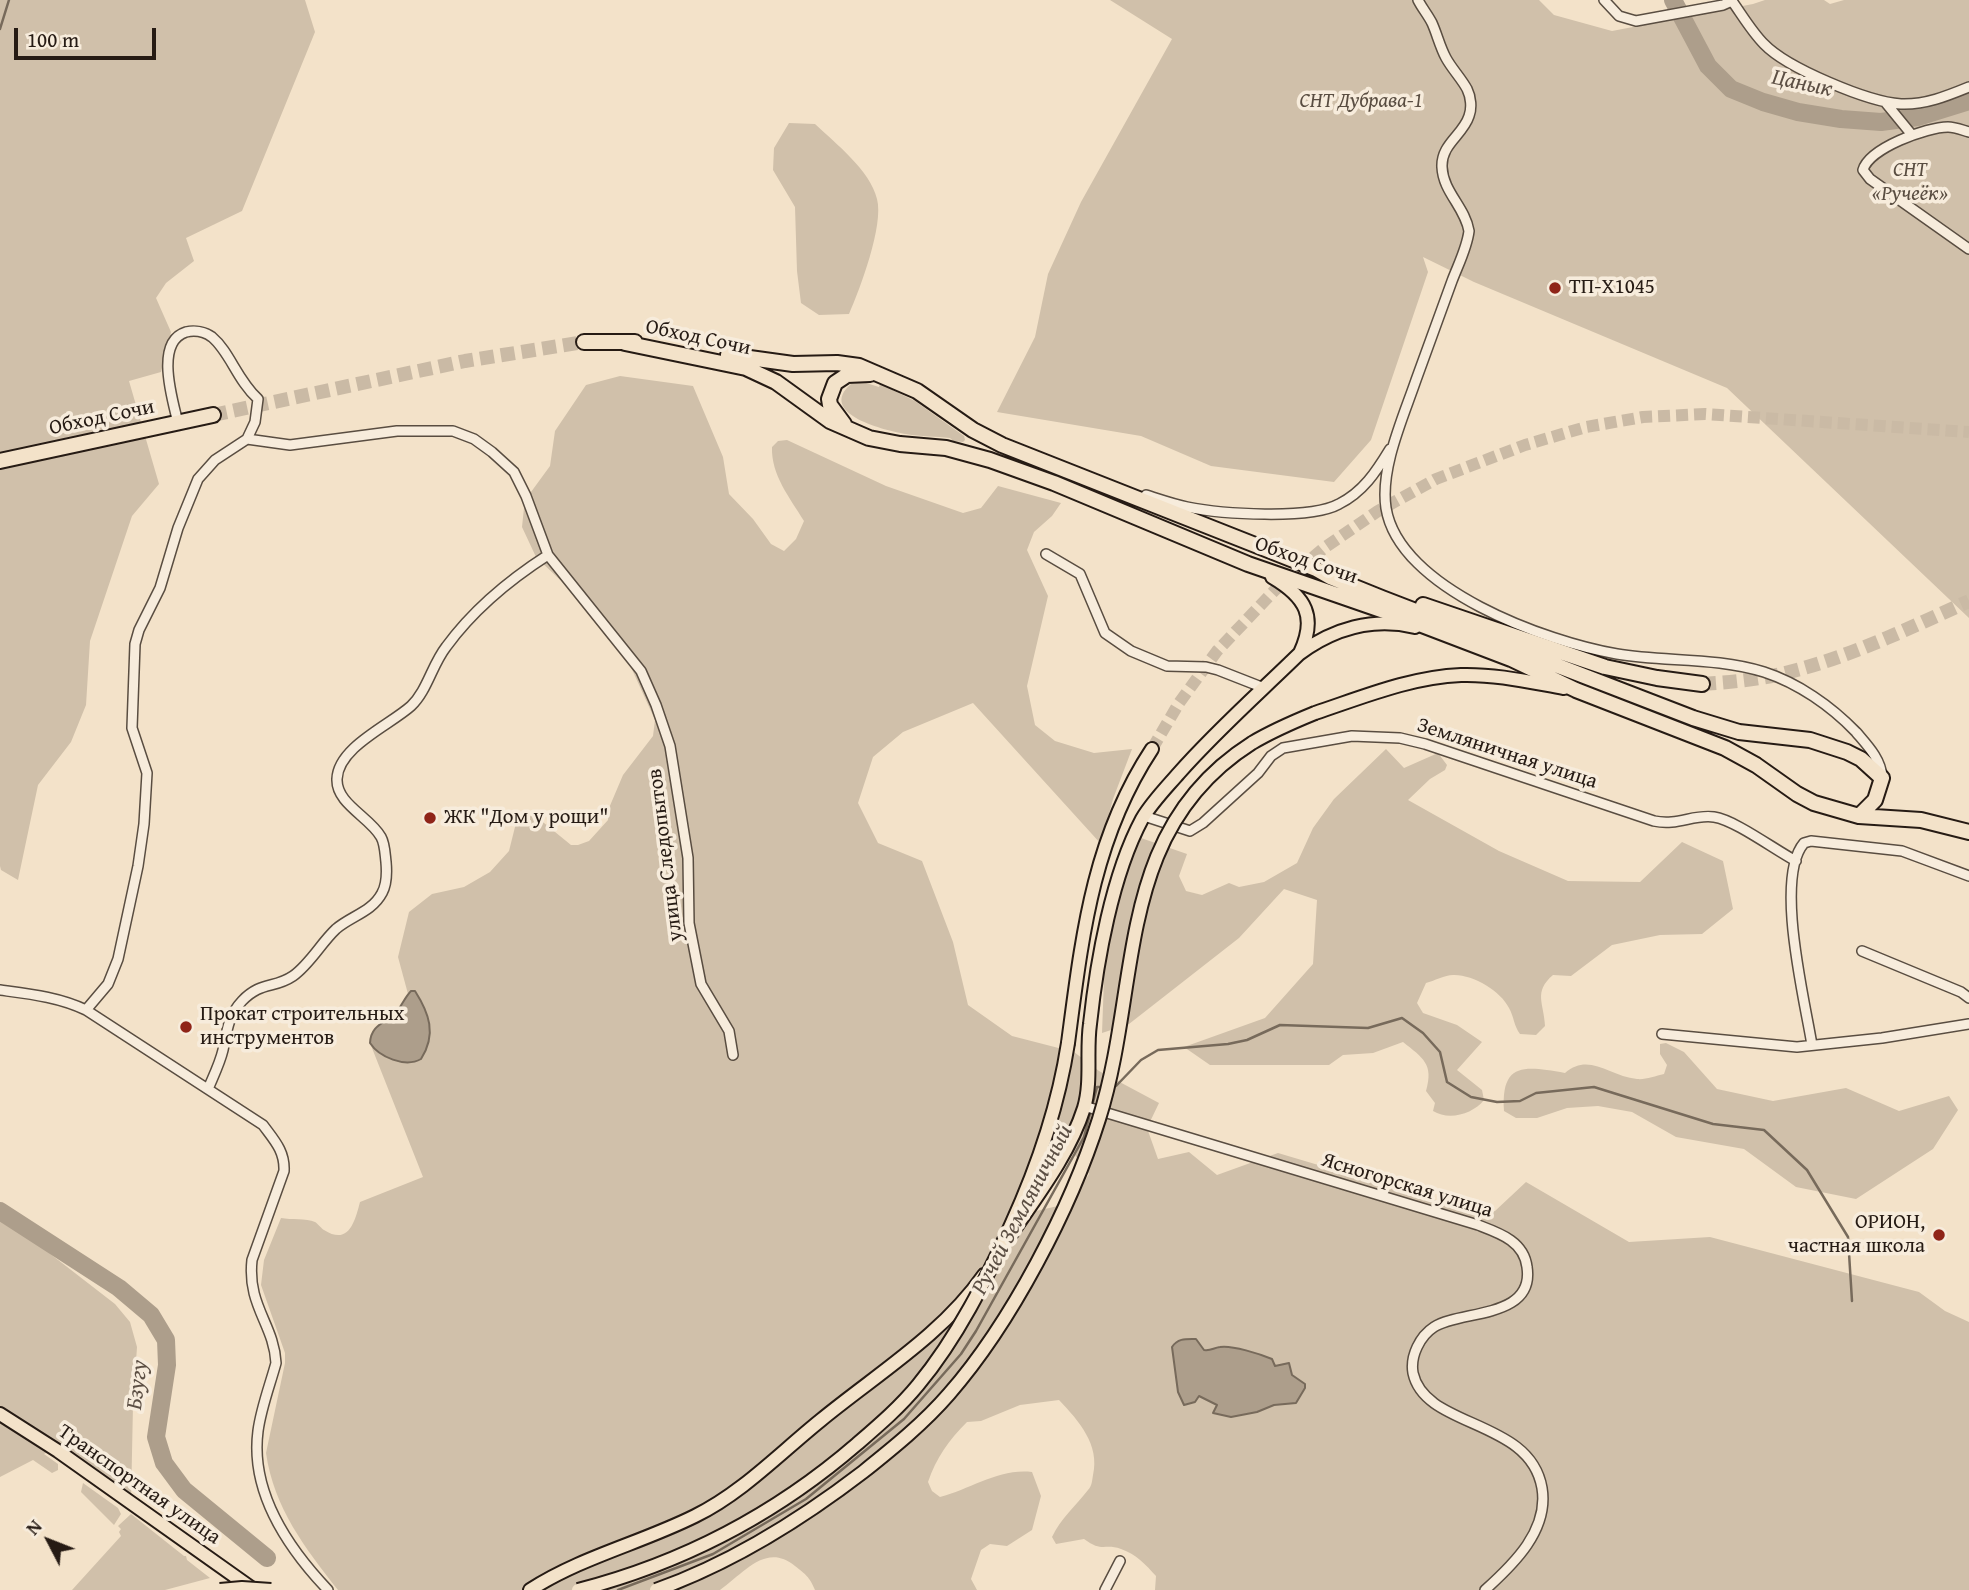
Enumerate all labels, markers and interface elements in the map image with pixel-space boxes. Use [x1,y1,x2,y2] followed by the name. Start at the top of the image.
[18,14,159,58] scale bar
[27,24,79,55] text: 100 m
[1769,64,1835,104] water label: Цанык
[1299,89,1423,115] park label: СНТ Дубрава-1
[1872,158,1948,208] park label: СНТ «Ручеёк»
[1569,275,1655,301] place label: ТП-Х1045
[1547,280,1563,296] marker: ТП-Х1045
[643,315,753,361] street label: Обход Сочи
[47,395,157,441] street label: Обход Сочи
[1251,532,1361,590] street label: Обход Сочи
[1414,713,1600,795] street label: Земляничная улица
[643,767,689,943] street label: улица Следопытов
[444,805,608,831] place label: ЖК "Дом у рощи"
[422,810,438,826] marker: ЖК "Дом у рощи"
[200,1002,404,1052] place label: Прокат строительных инструментов
[178,1019,194,1035] marker: Прокат строительных инструментов
[967,1120,1079,1300] water label: Ручей Земляничный
[1318,1148,1496,1224] street label: Ясногорская улица
[1788,1210,1925,1260] place label: ОРИОН, частная школа
[1931,1227,1947,1243] marker: ОРИОН, частная школа
[121,1359,155,1411] water label: Бзугу
[53,1419,225,1551] street label: Транспортная улица
[14,1506,84,1576] north arrow
[19,1513,48,1541] text: N

